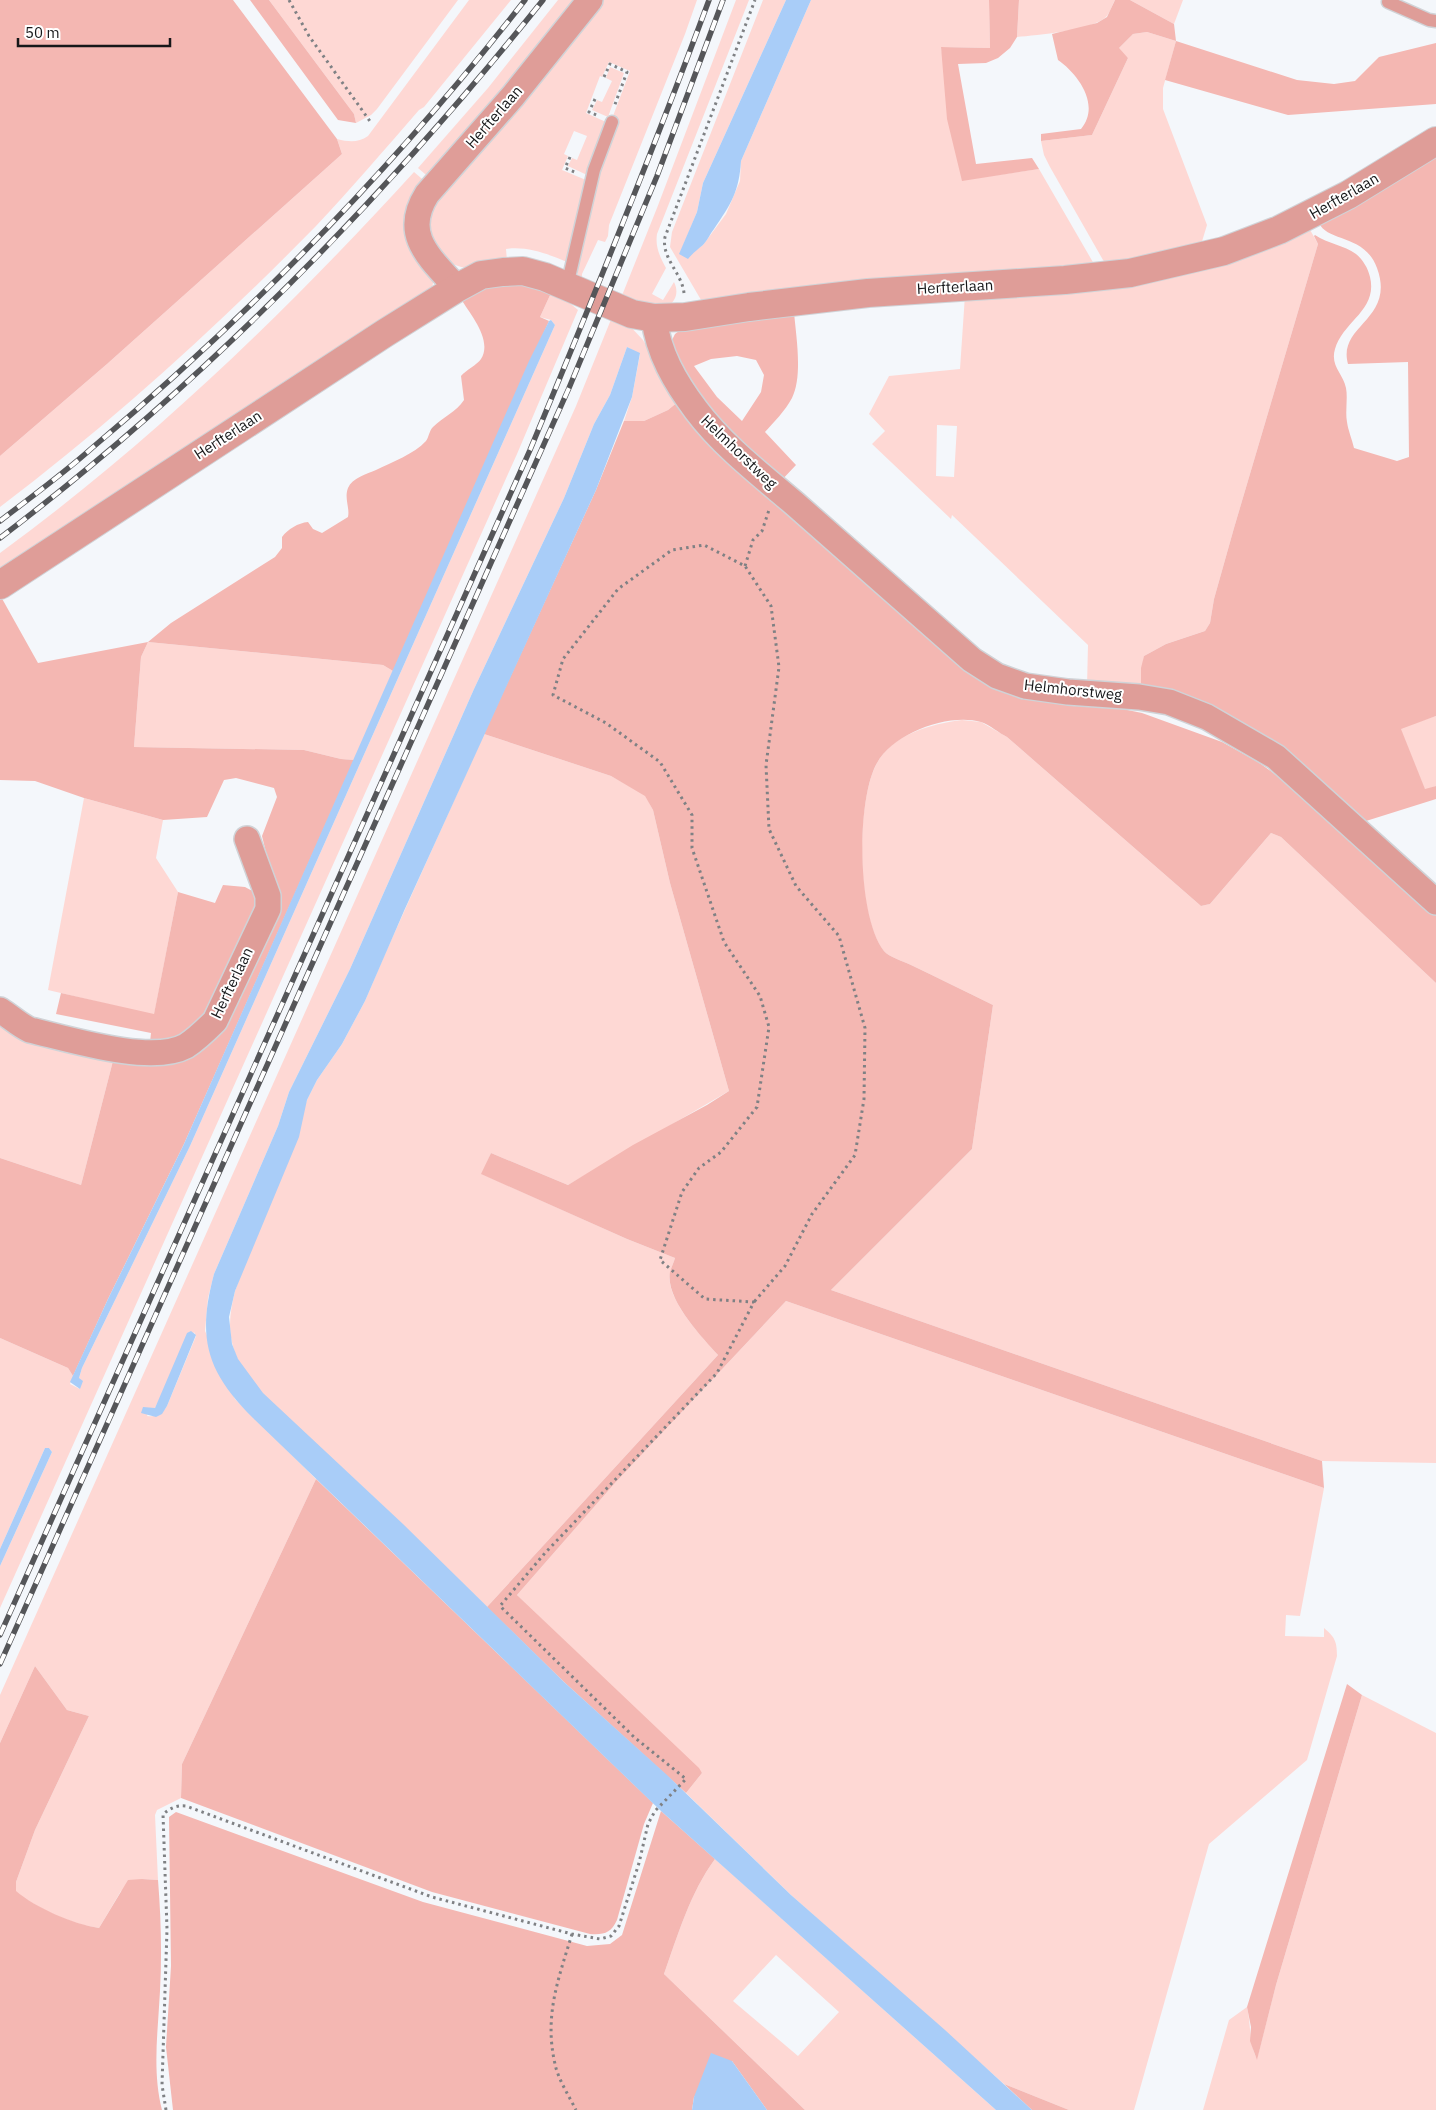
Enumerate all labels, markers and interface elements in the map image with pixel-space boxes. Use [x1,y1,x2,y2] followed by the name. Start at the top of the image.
[18,15,170,47] scale bar
[25,23,60,42] text: 50 m
[461,81,526,152] street label: Herfterlaan
[1306,168,1382,223] street label: Herfterlaan
[916,275,994,298] street label: Herfterlaan
[190,406,265,463] street label: Herfterlaan
[697,411,781,493] street label: Helmhorstweg
[1023,675,1123,704] street label: Helmhorstweg
[206,944,257,1021] street label: Herfterlaan

